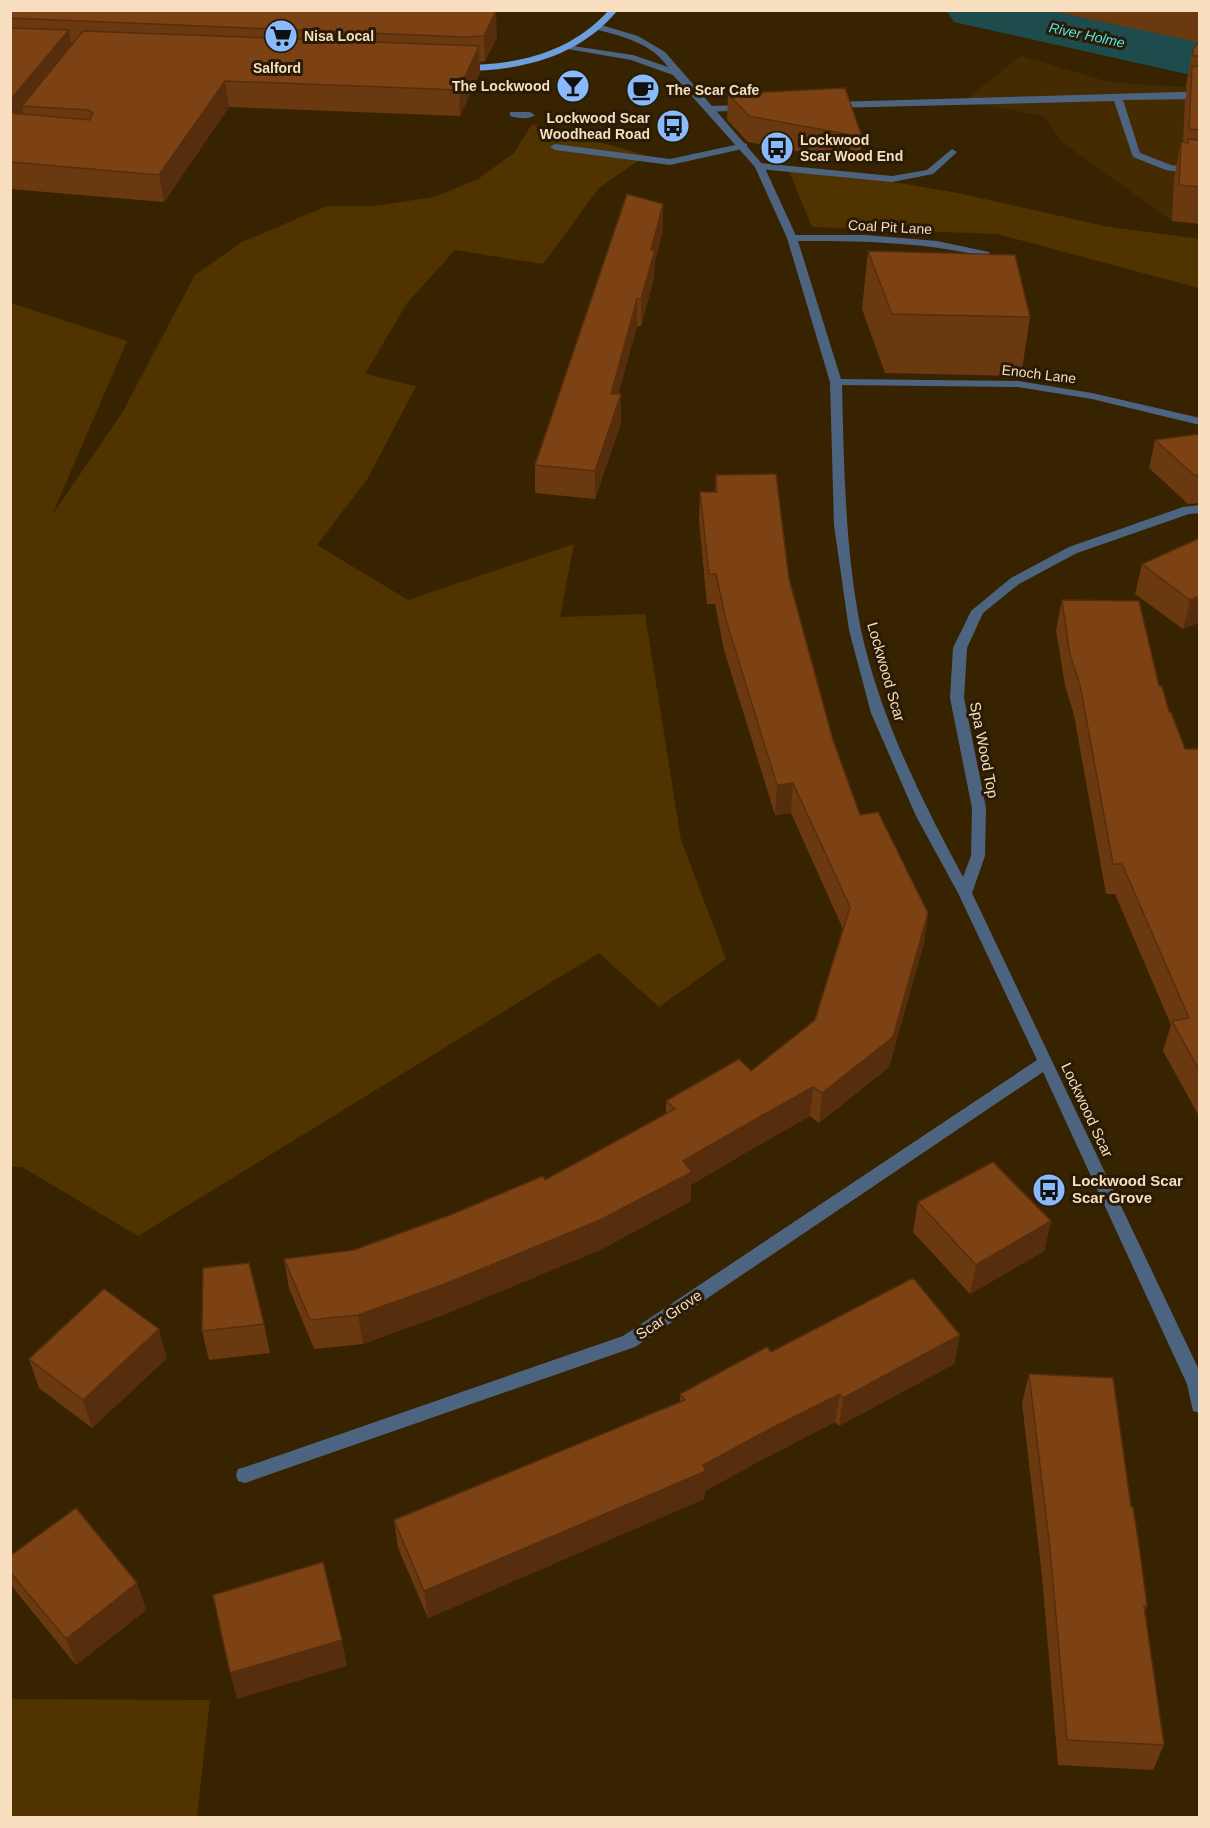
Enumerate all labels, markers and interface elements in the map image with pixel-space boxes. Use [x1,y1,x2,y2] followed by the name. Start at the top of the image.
[263,18,299,54] supermarket icon: Nisa Local
[1048,19,1127,51] water label: River Holme
[304,28,374,44] place label: Nisa Local
[253,60,301,76] district label: Salford
[555,68,591,104] bar icon: The Lockwood
[625,72,661,108] cafe icon: The Scar Cafe
[452,78,550,94] place label: The Lockwood
[666,82,760,98] place label: The Scar Cafe
[655,108,691,144] bus stop icon: Lockwood Scar Woodhead Road
[540,110,651,142] place label: Lockwood Scar Woodhead Road
[759,130,795,166] bus stop icon: Lockwood Scar Wood End
[800,132,903,164] place label: Lockwood Scar Wood End
[848,217,933,237] street label: Coal Pit Lane
[1001,362,1077,387] street label: Enoch Lane
[864,620,909,723] street label: Lockwood Scar
[967,700,1002,800] street label: Spa Wood Top
[1058,1060,1117,1160] street label: Lockwood Scar
[1031,1172,1067,1208] bus stop icon: Lockwood Scar Scar Grove
[1072,1172,1183,1206] place label: Lockwood Scar Scar Grove
[633,1286,705,1343] street label: Scar Grove

